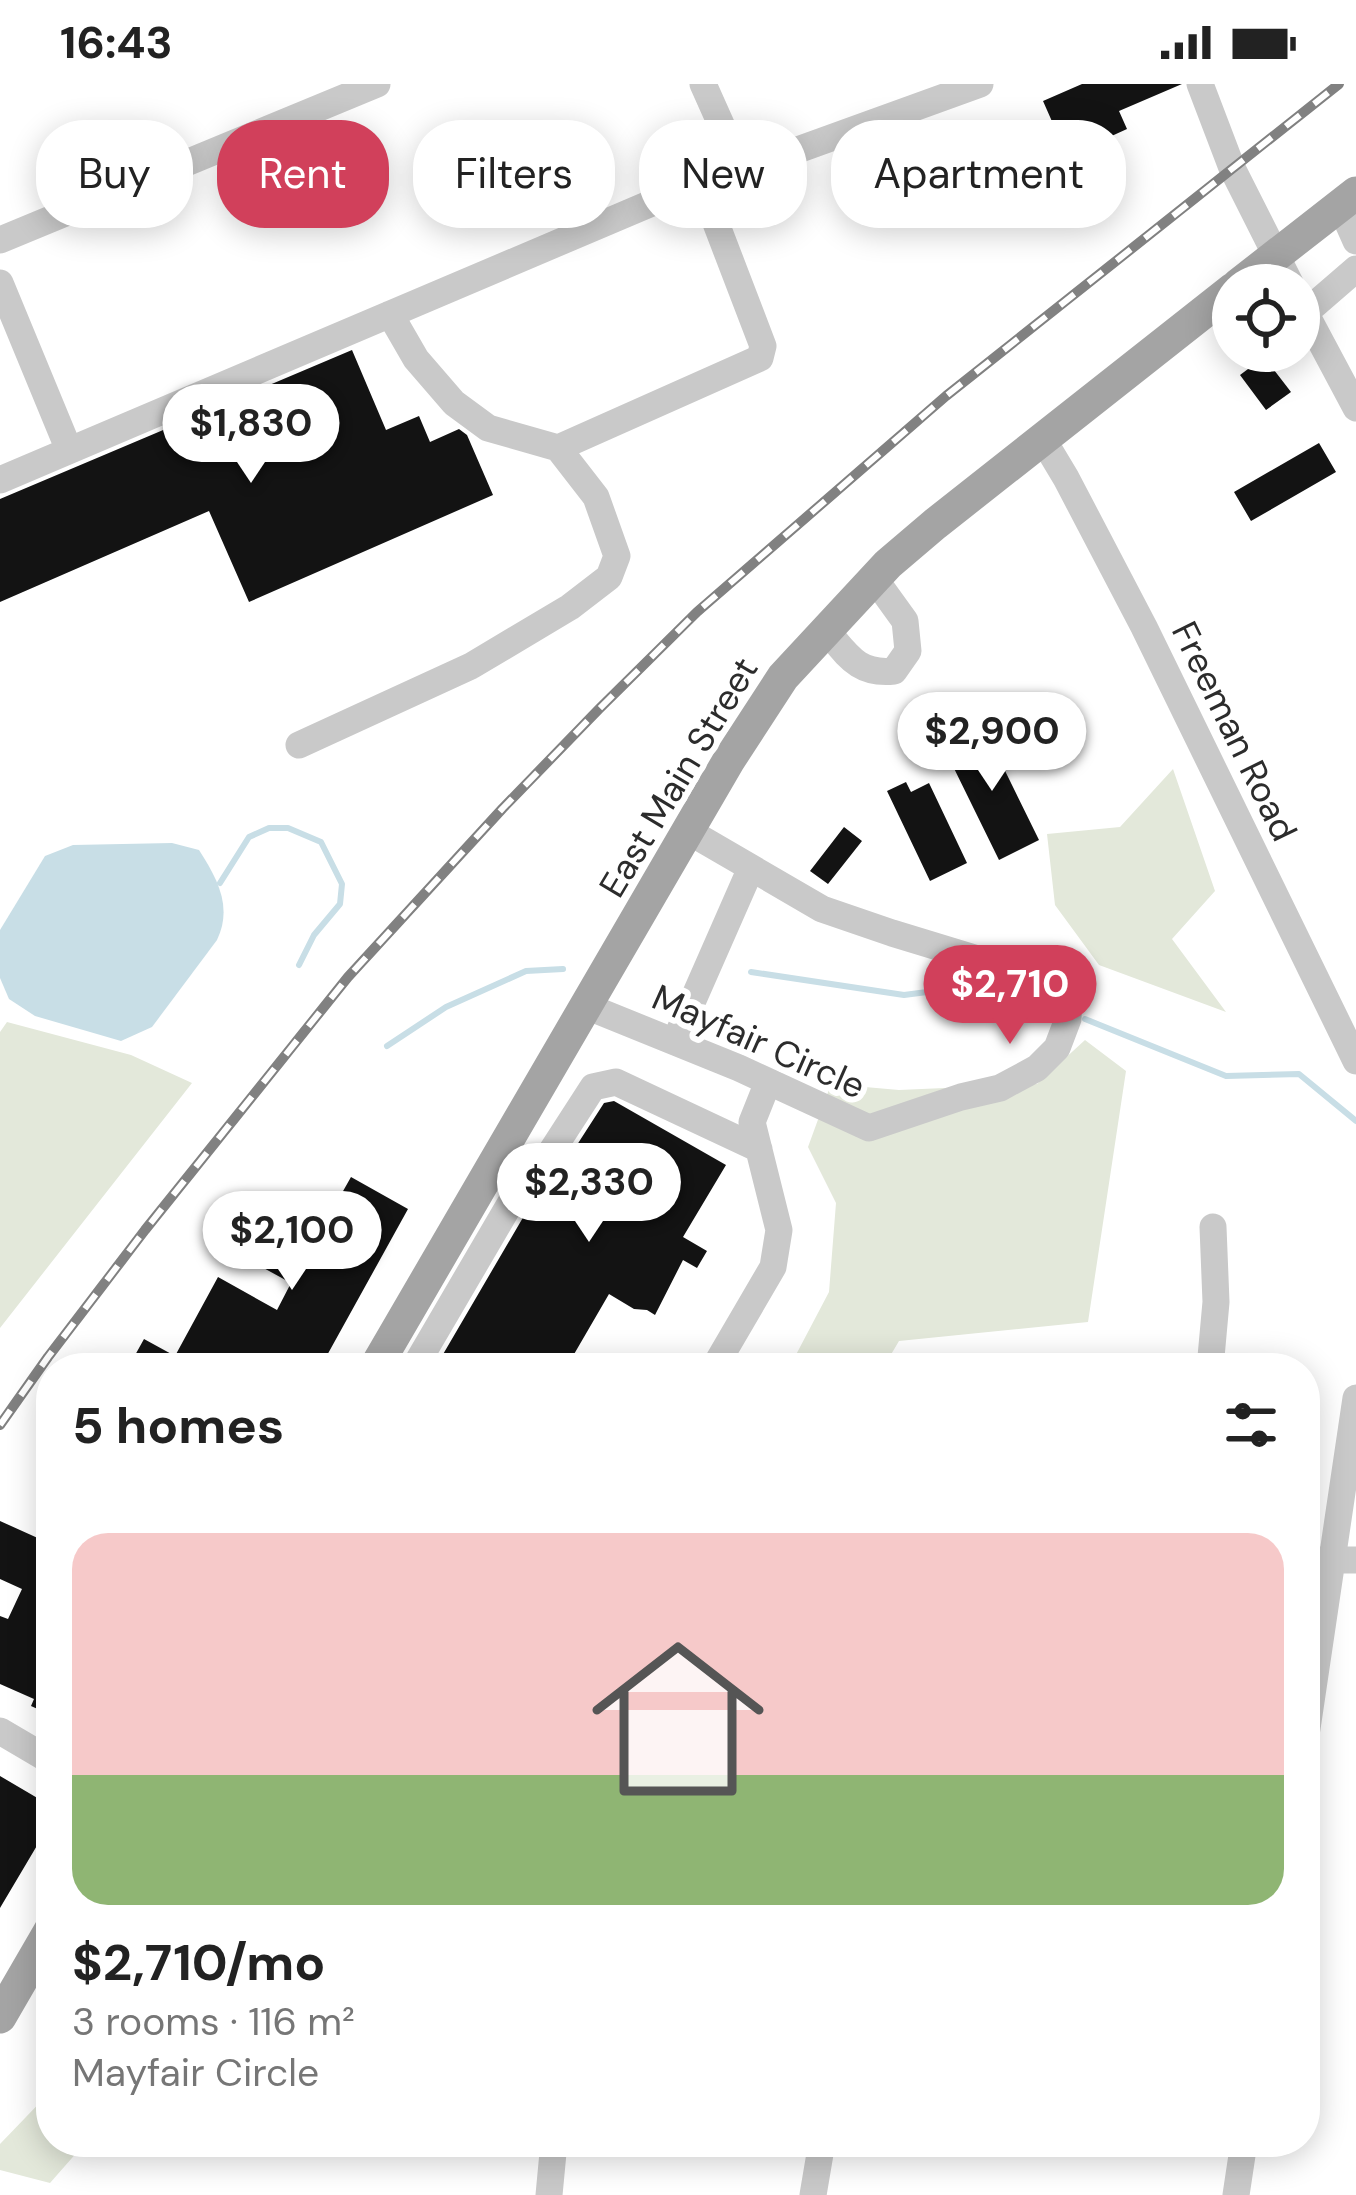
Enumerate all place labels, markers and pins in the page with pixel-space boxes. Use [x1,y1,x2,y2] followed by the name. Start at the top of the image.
[153,384,349,486] pin: $1,830
[894,692,1090,794] pin: $2,900
[912,945,1108,1047] pin: $2,710
[491,1143,687,1245] pin: $2,330
[194,1191,390,1293] pin: $2,100

